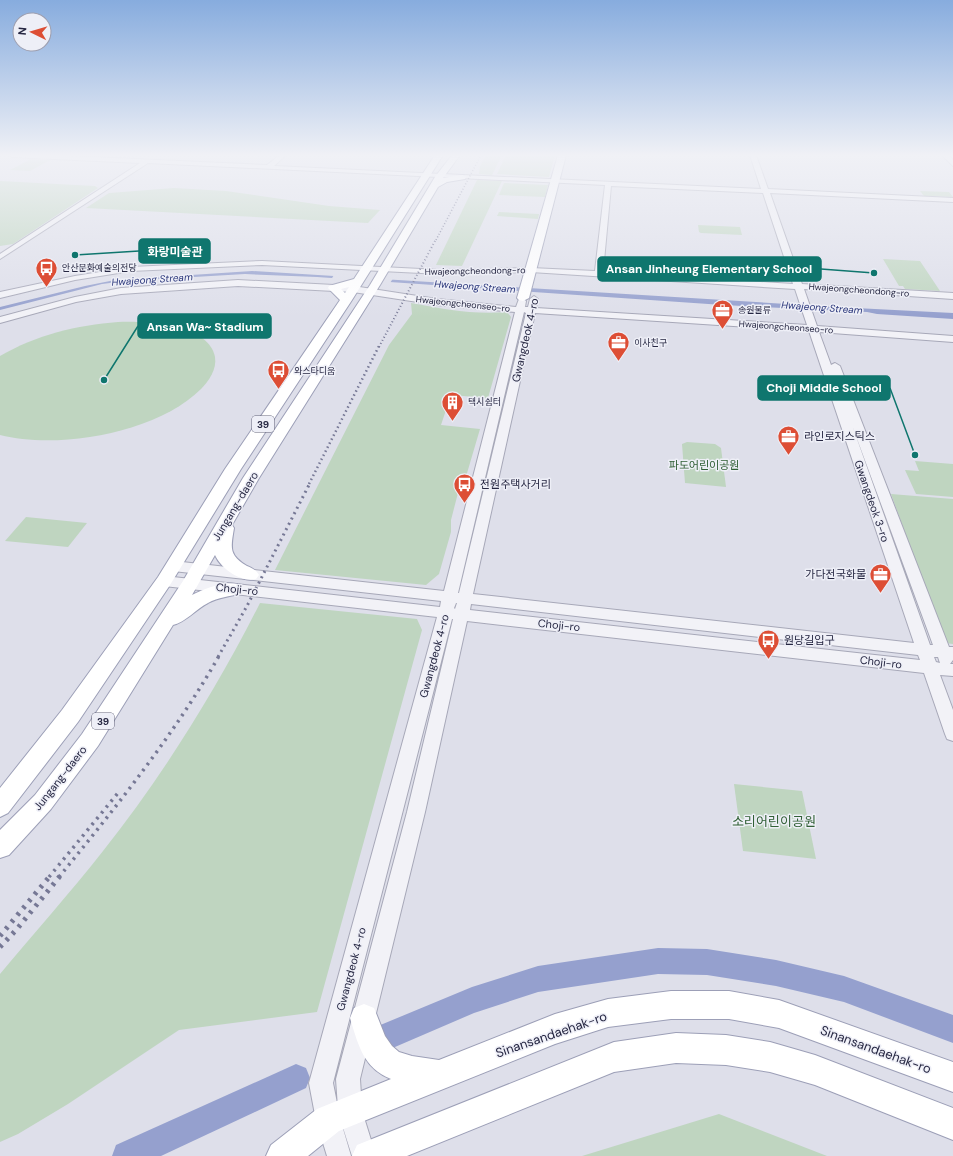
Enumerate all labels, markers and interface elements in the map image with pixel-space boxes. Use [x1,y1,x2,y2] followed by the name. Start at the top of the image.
[12,12,52,52] north arrow
[15,27,29,36] text: N
[139,239,210,263] callout: 화랑미술관
[147,244,203,260] text: 화랑미술관
[33,255,59,288] bus stop icon: 안산문화예술의전당
[598,257,821,281] callout: Ansan Jinheung Elementary School
[606,261,812,277] text: Ansan Jinheung Elementary School
[62,262,137,274] place label: 안산문화예술의전당
[424,264,526,278] street label: Hwajeongcheondong-ro
[111,270,193,289] water label: Hwajeong Stream
[434,277,516,296] water label: Hwajeong Stream
[808,280,910,300] street label: Hwajeongcheondong-ro
[415,293,511,315] street label: Hwajeongcheonseo-ro
[509,297,541,383] street label: Gwangdeok 4-ro
[709,297,735,330] office icon: 송원물류
[781,298,863,317] water label: Hwajeong Stream
[738,304,771,316] place label: 송원물류
[138,314,271,338] callout: Ansan Wa~ Stadium
[738,318,834,336] street label: Hwajeongcheonseo-ro
[146,319,264,335] text: Ansan Wa~ Stadium
[606,330,632,363] office icon: 이사친구
[634,337,668,349] place label: 이사친구
[266,358,292,391] bus stop icon: 와스타디움
[294,365,335,377] place label: 와스타디움
[758,376,890,400] callout: Choji Middle School
[766,380,882,396] text: Choji Middle School
[439,389,465,422] building icon: 택시쉼터
[468,396,501,408] place label: 택시쉼터
[252,416,274,432] road number: 39
[776,423,802,456] office icon: 라인로지스틱스
[804,429,875,443] place label: 라인로지스틱스
[669,458,739,472] park label: 파도어린이공원
[851,458,893,544] street label: Gwangdeok 3-ro
[209,469,261,543] street label: Jungang-daero
[452,471,478,504] bus stop icon: 전원주택사거리
[480,477,551,491] place label: 전원주택사거리
[868,561,894,594] office icon: 가다전국화물
[805,567,866,581] place label: 가다전국화물
[215,580,259,598] street label: Choji-ro
[416,613,452,699] street label: Gwangdeok 4-ro
[537,616,581,634] street label: Choji-ro
[755,627,781,660] bus stop icon: 원당길입구
[784,633,835,647] place label: 원당길입구
[859,652,903,672] street label: Choji-ro
[92,713,114,729] road number: 39
[30,743,90,813] street label: Jungang-daero
[732,813,816,830] park label: 소리어린이공원
[333,926,369,1012] street label: Gwangdeok 4-ro
[493,1007,609,1062] street label: Sinansandaehak-ro
[818,1022,934,1078] street label: Sinansandaehak-ro

